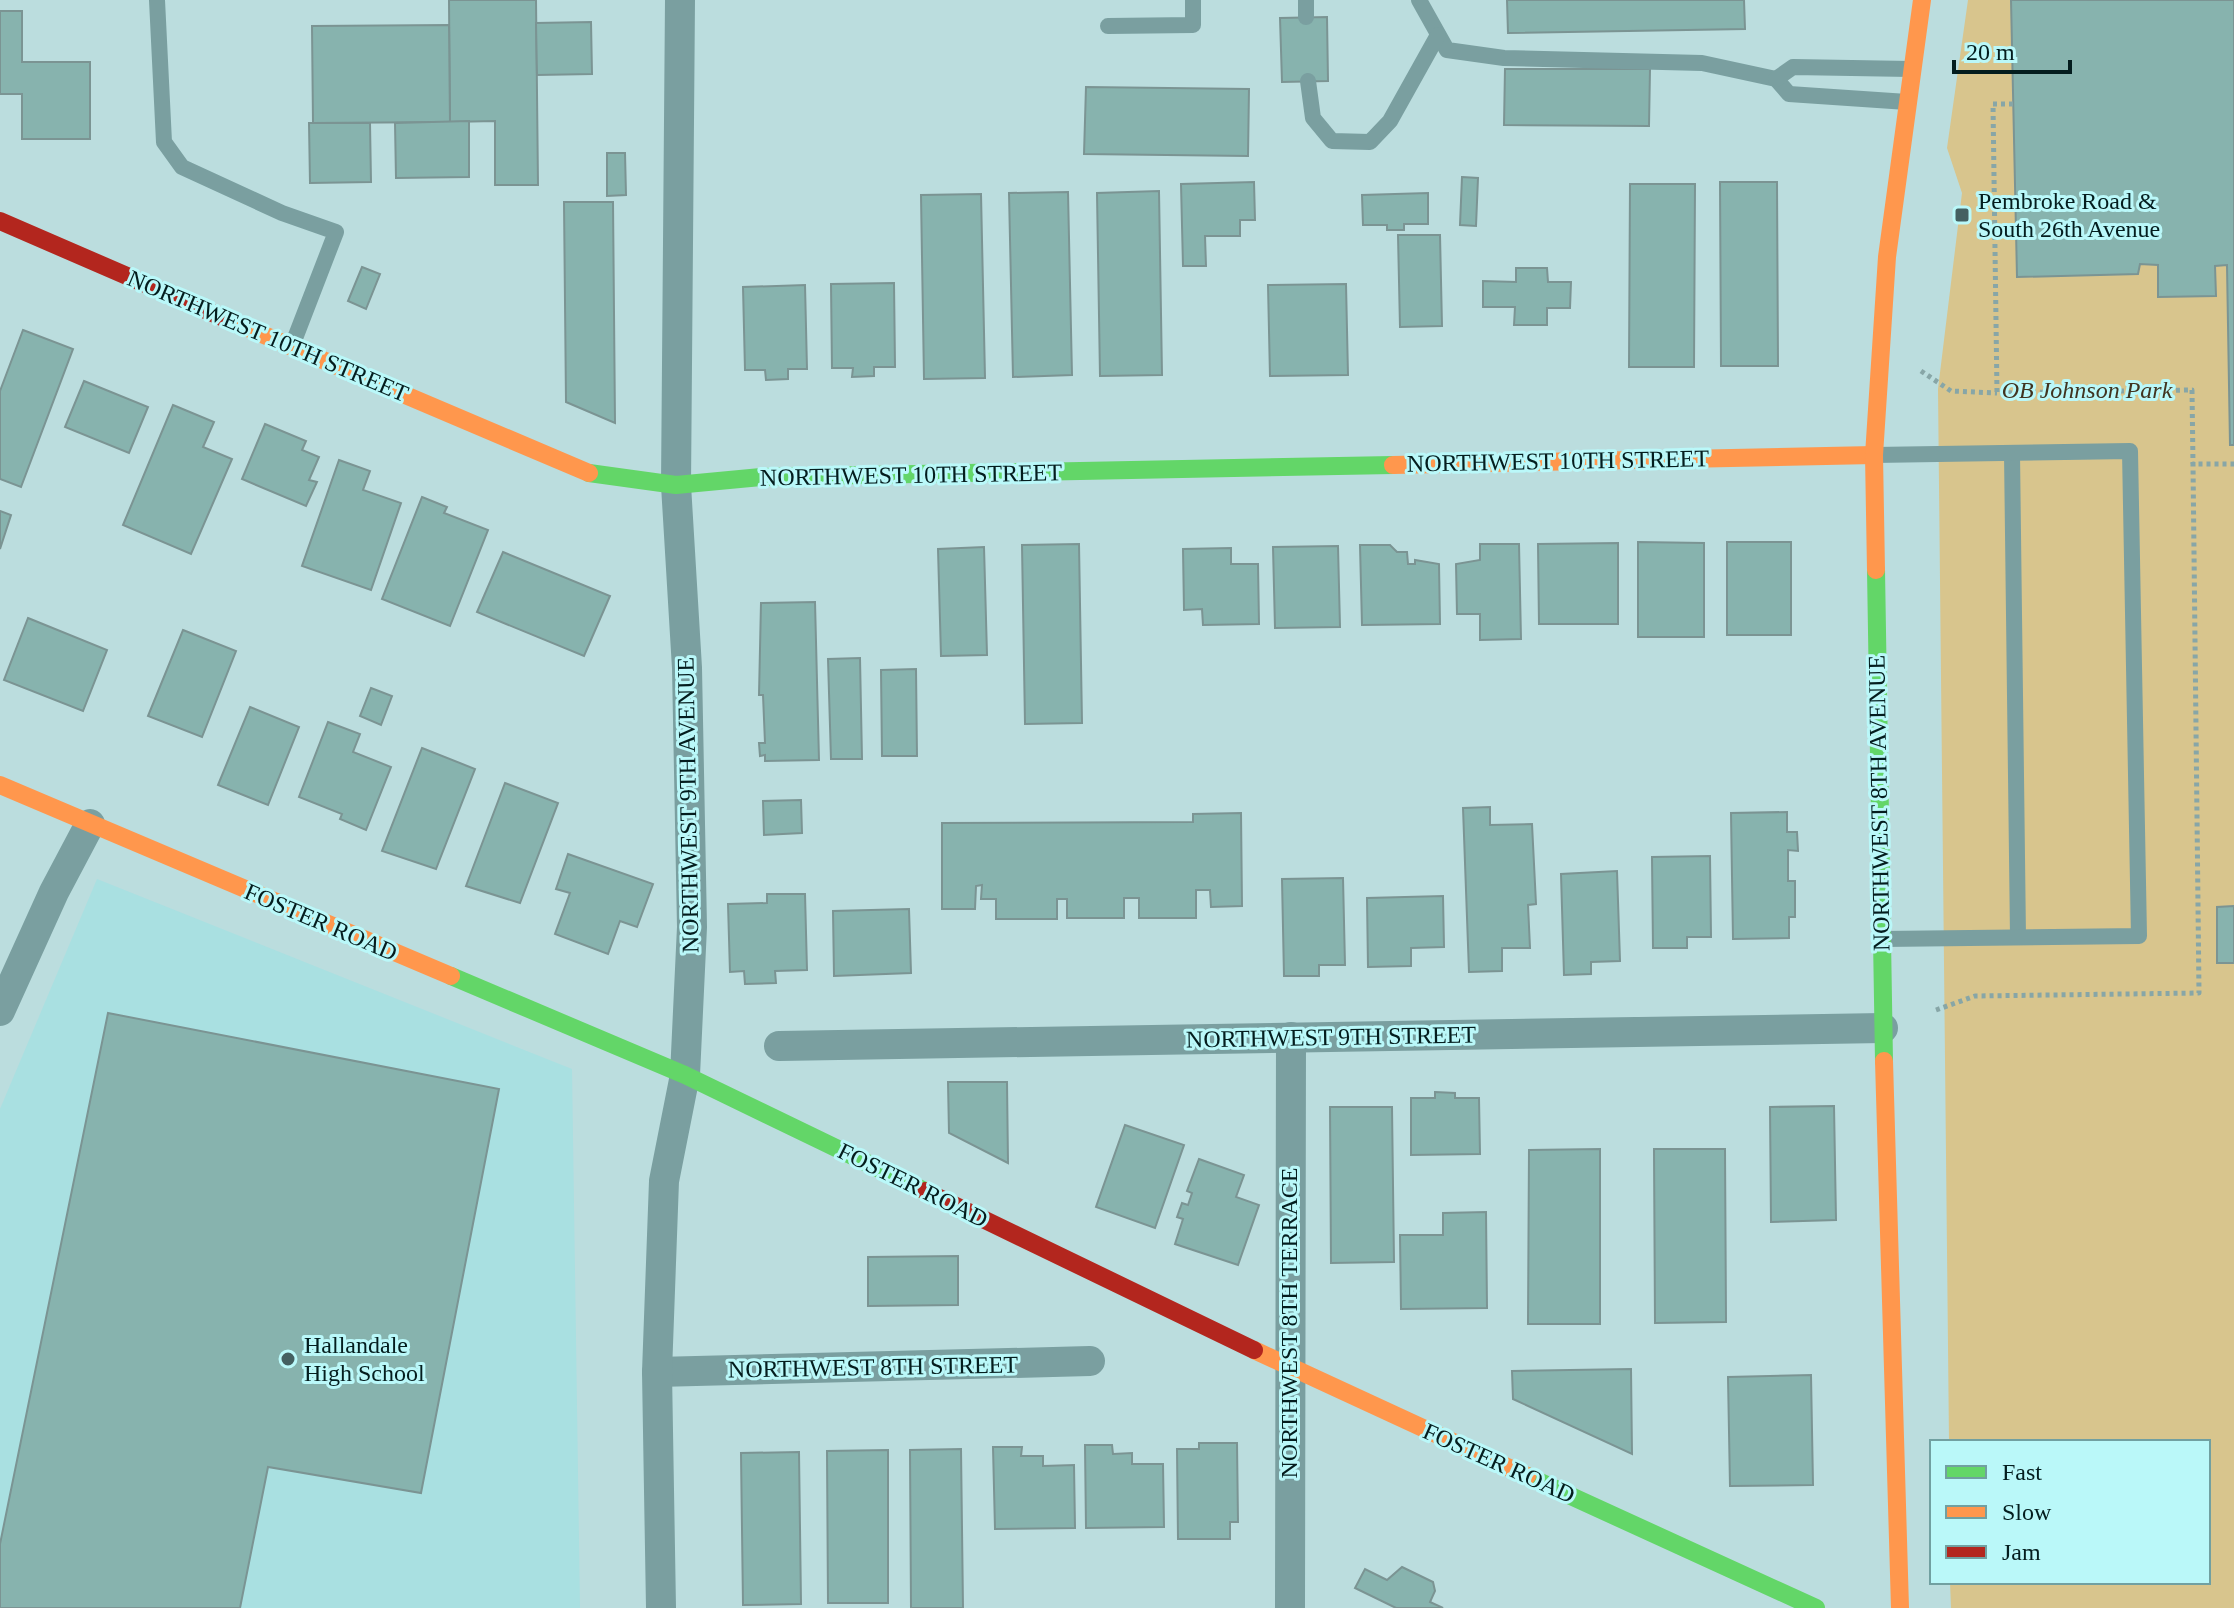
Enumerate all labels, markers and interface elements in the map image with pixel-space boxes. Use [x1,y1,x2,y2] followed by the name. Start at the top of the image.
[1954,24,2070,74] scale bar
[1966,39,2015,65] text: 20 m
[1978,188,2160,242] place label: Pembroke Road & South 26th Avenue
[1953,206,1971,224] marker: Pembroke Road & South 26th Avenue
[124,265,412,407] street label: NORTHWEST 10TH STREET
[2002,377,2173,403] park label: OB Johnson Park
[1407,445,1710,477] street label: NORTHWEST 10TH STREET
[760,459,1063,491] street label: NORTHWEST 10TH STREET
[1863,655,1895,951] street label: NORTHWEST 8TH AVENUE
[672,657,704,953] street label: NORTHWEST 9TH AVENUE
[241,878,401,966] street label: FOSTER ROAD
[1186,1021,1477,1053] street label: NORTHWEST 9TH STREET
[834,1138,992,1232] street label: FOSTER ROAD
[1276,1167,1302,1479] street label: NORTHWEST 8TH TERRACE
[304,1332,425,1386] place label: Hallandale High School
[279,1350,297,1368] marker: Hallandale High School
[728,1351,1019,1383] street label: NORTHWEST 8TH STREET
[1419,1418,1579,1508] street label: FOSTER ROAD
[1930,1440,2210,1584] legend
[2002,1459,2042,1485] text: Fast
[2002,1499,2052,1525] text: Slow
[2002,1539,2041,1565] text: Jam

